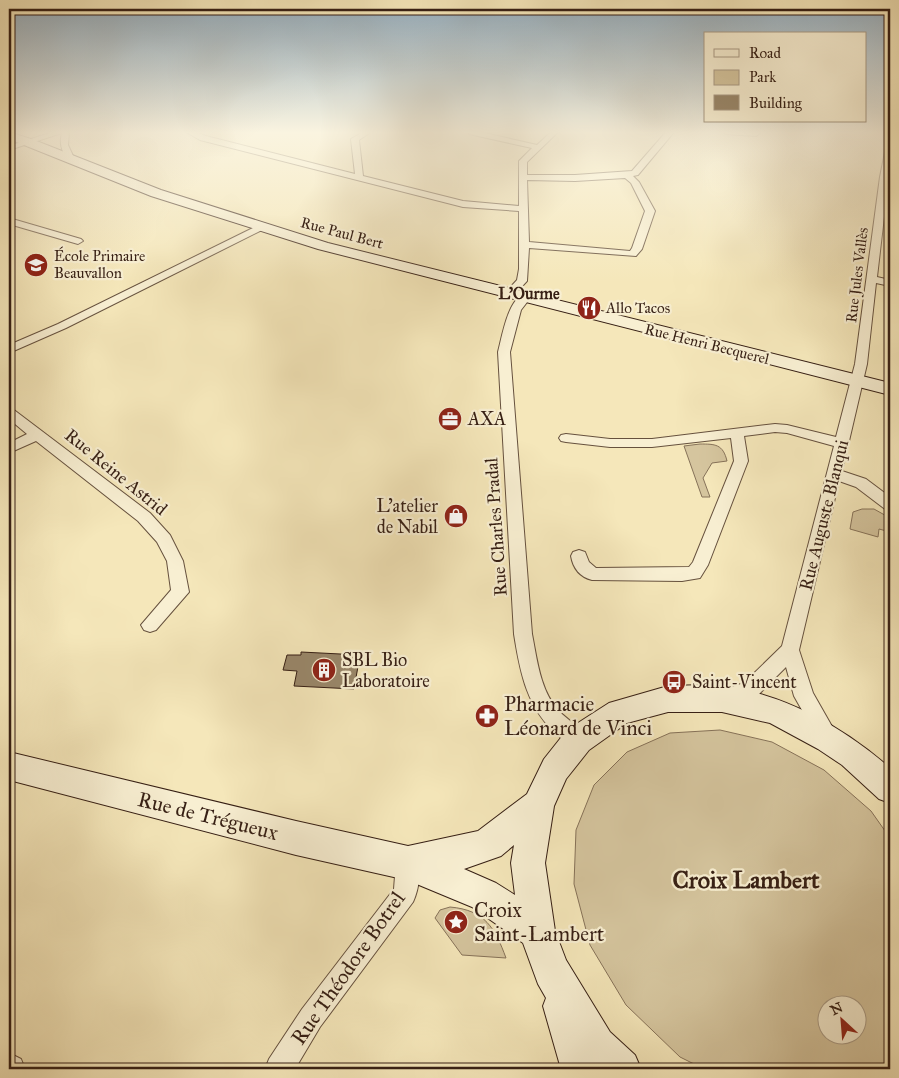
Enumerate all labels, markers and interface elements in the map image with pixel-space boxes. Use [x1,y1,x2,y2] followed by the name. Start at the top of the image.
[704,32,866,122] legend
[749,44,781,62] text: Road
[749,68,776,86] text: Park
[749,94,803,112] text: Building
[299,213,386,253] street label: Rue Paul Bert
[842,226,873,324] street label: Rue Jules Vallès
[54,246,145,282] place label: École Primaire Beauvallon
[23,252,49,278] school or university icon: École Primaire Beauvallon
[498,284,560,303] district label: L'Ourme
[576,295,602,321] restaurant icon: Allo Tacos
[605,299,670,317] place label: Allo Tacos
[643,320,772,369] street label: Rue Henri Becquerel
[437,406,463,432] office icon: AXA
[467,408,506,430] place label: AXA
[60,424,172,520] street label: Rue Reine Astrid
[795,437,854,593] street label: Rue Auguste Blanqui
[480,457,512,597] street label: Rue Charles Pradal
[376,495,438,538] place label: L'atelier de Nabil
[443,503,469,529] shop icon: L'atelier de Nabil
[342,649,430,692] place label: SBL Bio Laboratoire
[311,657,337,683] building icon: SBL Bio Laboratoire
[661,669,687,695] bus stop icon: Saint-Vincent
[692,671,797,693] place label: Saint-Vincent
[504,691,652,741] place label: Pharmacie Léonard de Vinci
[474,703,500,729] pharmacy icon: Pharmacie Léonard de Vinci
[135,786,281,846] street label: Rue de Trégueux
[672,865,820,895] district label: Croix Lambert
[285,886,411,1050] street label: Rue Théodore Botrel
[474,897,605,947] place label: Croix Saint-Lambert
[443,909,469,935] place icon: Croix Saint-Lambert
[816,996,866,1046] north arrow
[827,998,846,1019] text: N

